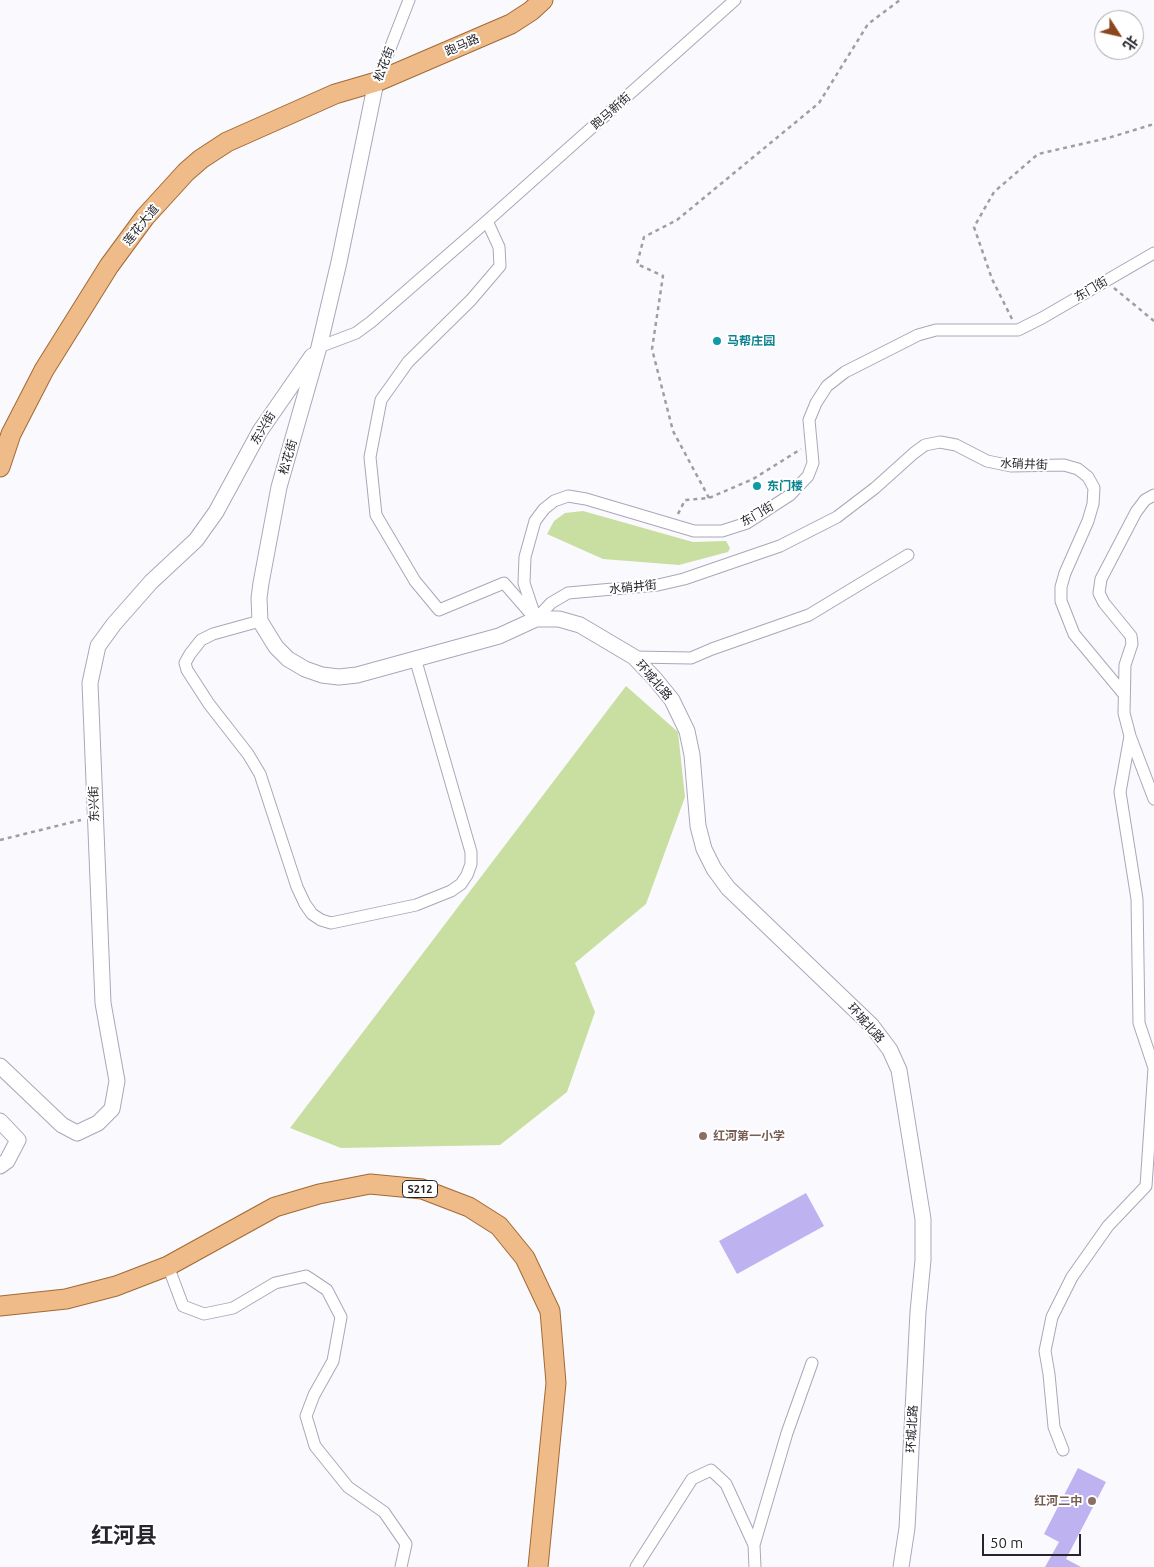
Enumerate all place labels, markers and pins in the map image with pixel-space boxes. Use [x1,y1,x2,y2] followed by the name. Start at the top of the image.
[727,334,775,348] place label: 马帮庄园
[711,335,723,347] marker: 马帮庄园
[767,479,803,493] place label: 东门楼
[751,480,763,492] marker: 东门楼
[713,1129,785,1143] place label: 红河第一小学
[697,1130,709,1142] marker: 红河第一小学
[1034,1494,1082,1508] place label: 红河二中
[1086,1495,1098,1507] marker: 红河二中

